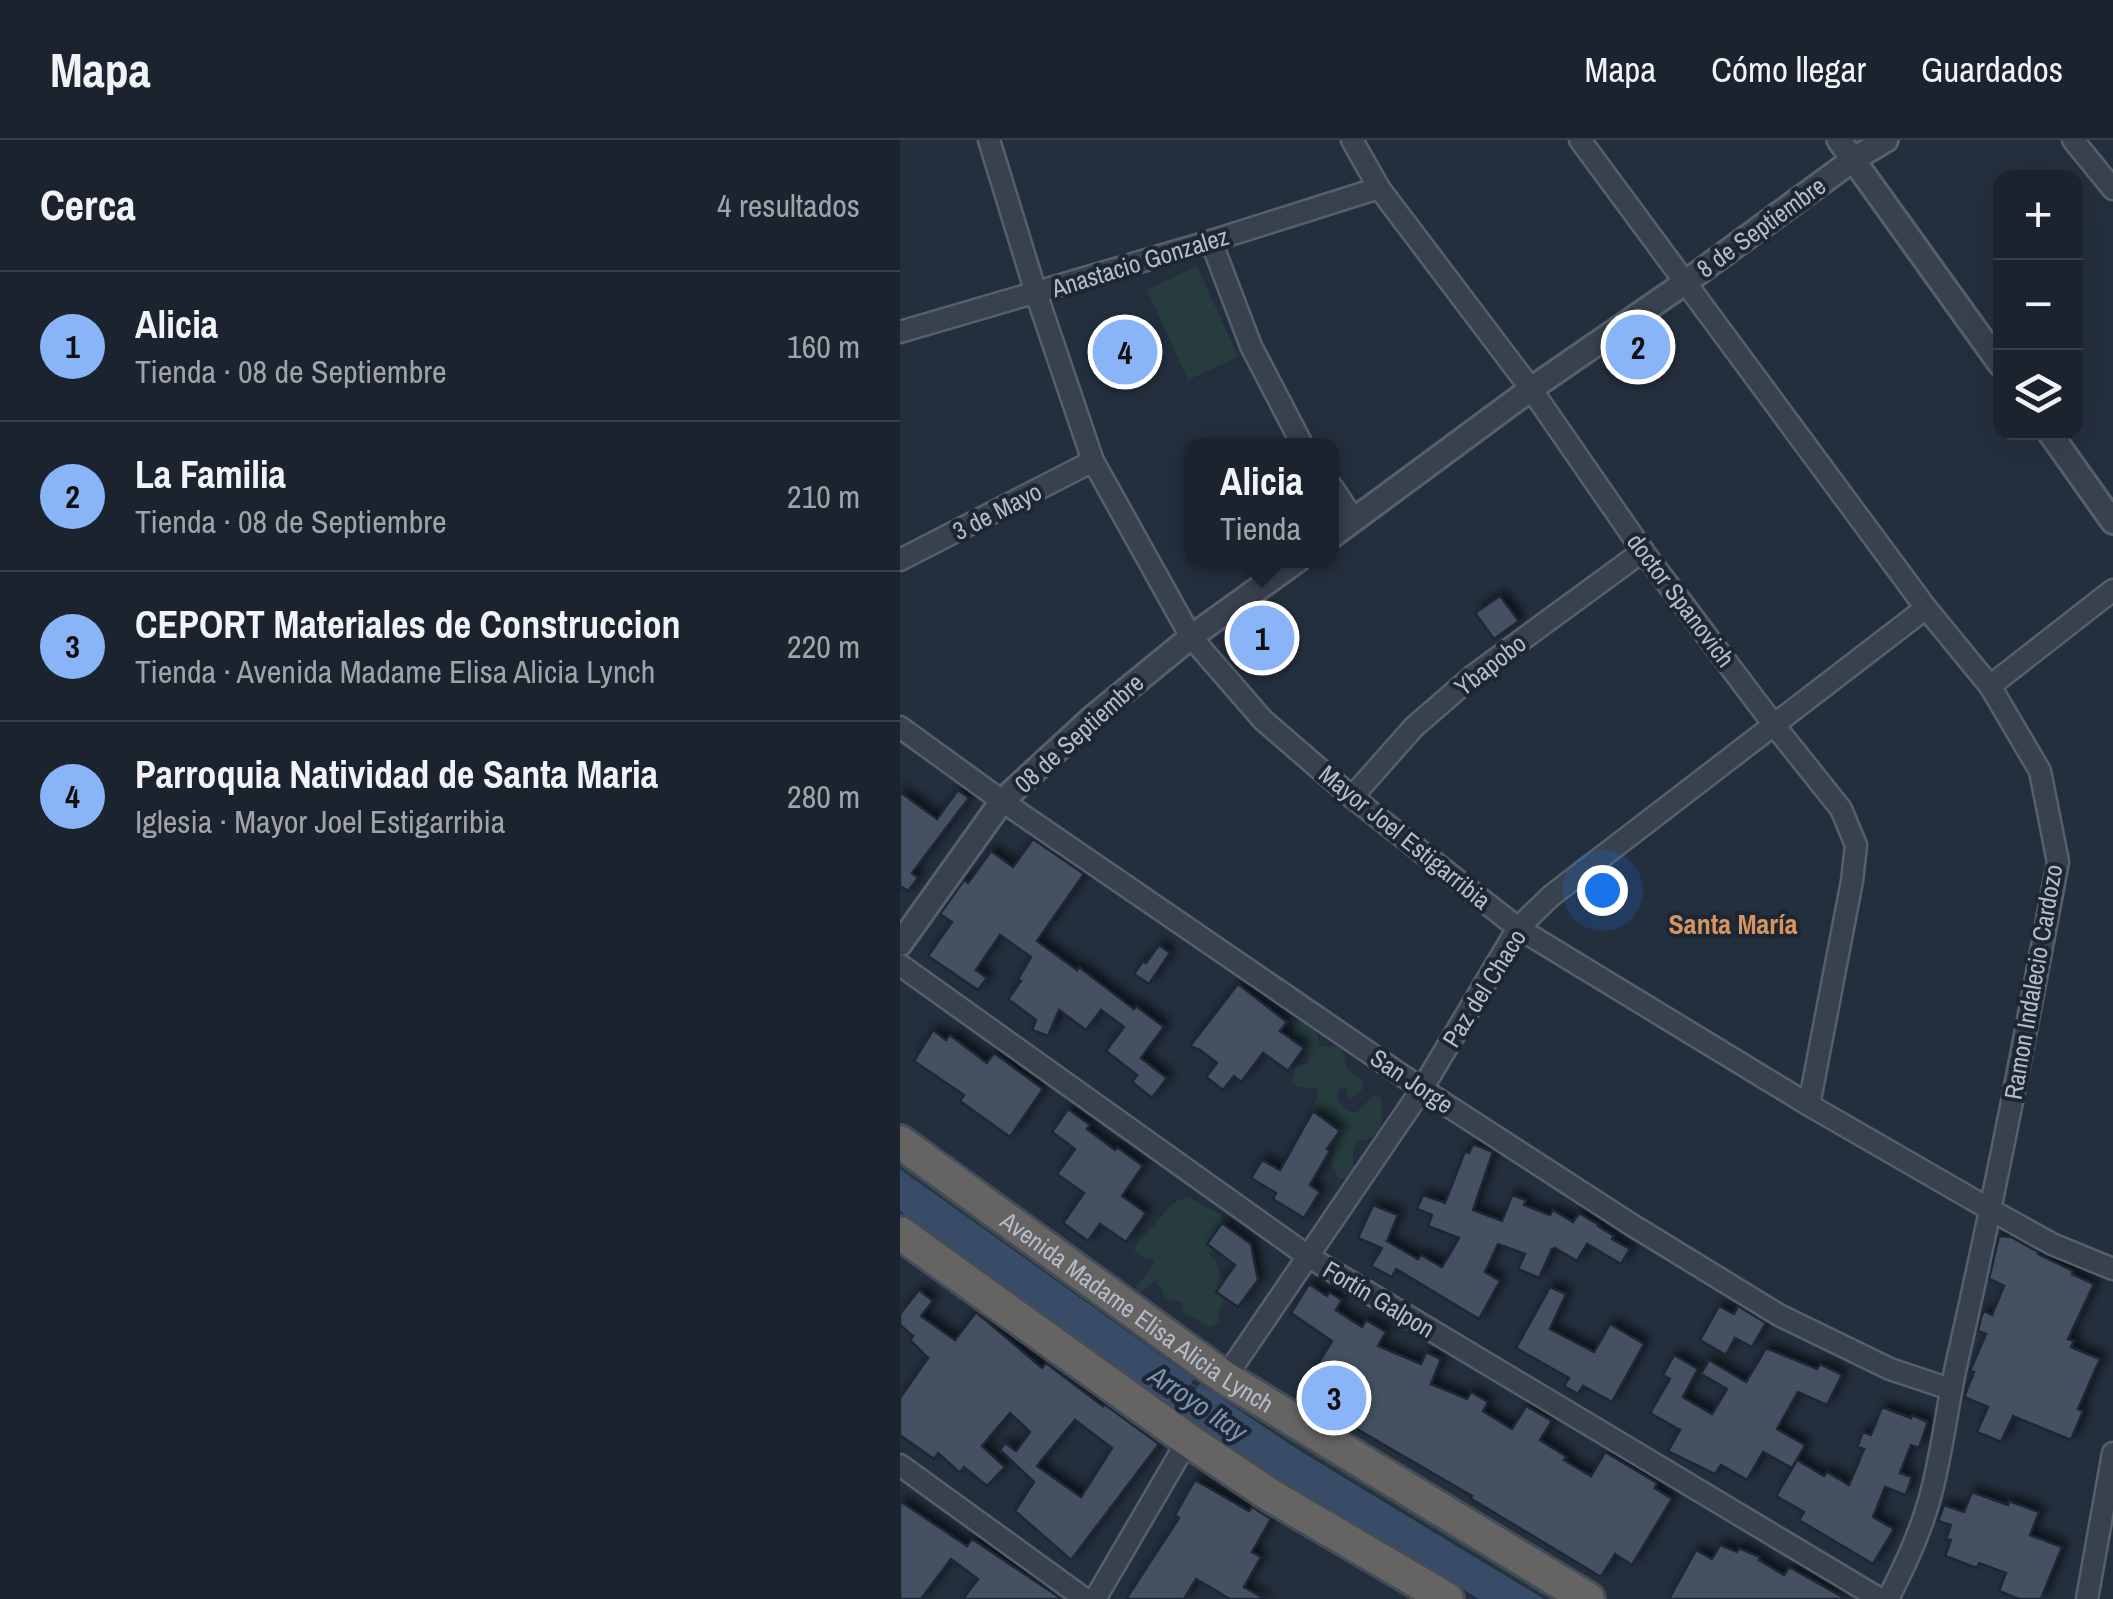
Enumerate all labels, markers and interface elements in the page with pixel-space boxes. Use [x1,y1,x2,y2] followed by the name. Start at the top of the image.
[50,37,151,102] text: Mapa
[1585,46,1656,93] text: Mapa
[1711,46,1866,93] text: Cómo llegar
[1921,46,2063,93] text: Guardados
[1690,169,1832,285] street label: 8 de Septiembre
[1993,170,2083,440] map controls
[1993,170,2083,260] button: +
[40,177,136,233] text: Cerca
[717,184,860,227] text: 4 resultados
[1046,219,1233,305] street label: Anastacio Gonzalez
[1993,260,2083,350] button: −
[135,299,218,350] text: Alicia
[1606,310,1670,384] pin: 2
[1092,314,1158,390] pin: 4
[65,325,80,368] text: 1
[787,325,860,368] text: 160 m
[135,350,447,393] text: Tienda · 08 de Septiembre
[1993,350,2083,440] button: layers
[1184,438,1339,568] popup
[135,449,286,500] text: La Familia
[1220,456,1303,507] text: Alicia
[947,474,1047,548] street label: 3 de Mayo
[65,475,80,518] text: 2
[787,475,860,518] text: 210 m
[135,500,447,543] text: Tienda · 08 de Septiembre
[1220,507,1301,550] text: Tienda
[1619,526,1743,674] street label: doctor Spanovich
[135,599,680,650] text: CEPORT Materiales de Construccion
[1230,600,1294,676] pin: 1
[65,625,80,668] text: 3
[787,625,860,668] text: 220 m
[1447,626,1533,704] street label: Ybapobo
[135,650,655,693] text: Tienda · Avenida Madame Elisa Alicia Lynch
[1007,666,1151,800] street label: 08 de Septiembre
[135,749,658,800] text: Parroquia Natividad de Santa Maria
[1312,757,1499,917] street label: Mayor Joel Estigarribia
[65,775,80,818] text: 4
[787,775,860,818] text: 280 m
[135,800,505,843] text: Iglesia · Mayor Joel Estigarribia
[1996,862,2070,1102] street label: Ramon Indalecio Cardozo
[1577,865,1628,916] your location
[1669,905,1798,943] district label: Santa María
[1434,922,1534,1054] street label: Paz del Chaco
[1364,1041,1460,1121] street label: San Jorge
[993,1203,1280,1421] street label: Avenida Madame Elisa Alicia Lynch
[1317,1252,1441,1346] street label: Fortín Galpon
[1140,1355,1256,1451] water label: Arroyo Itay
[1302,1360,1366,1436] pin: 3

